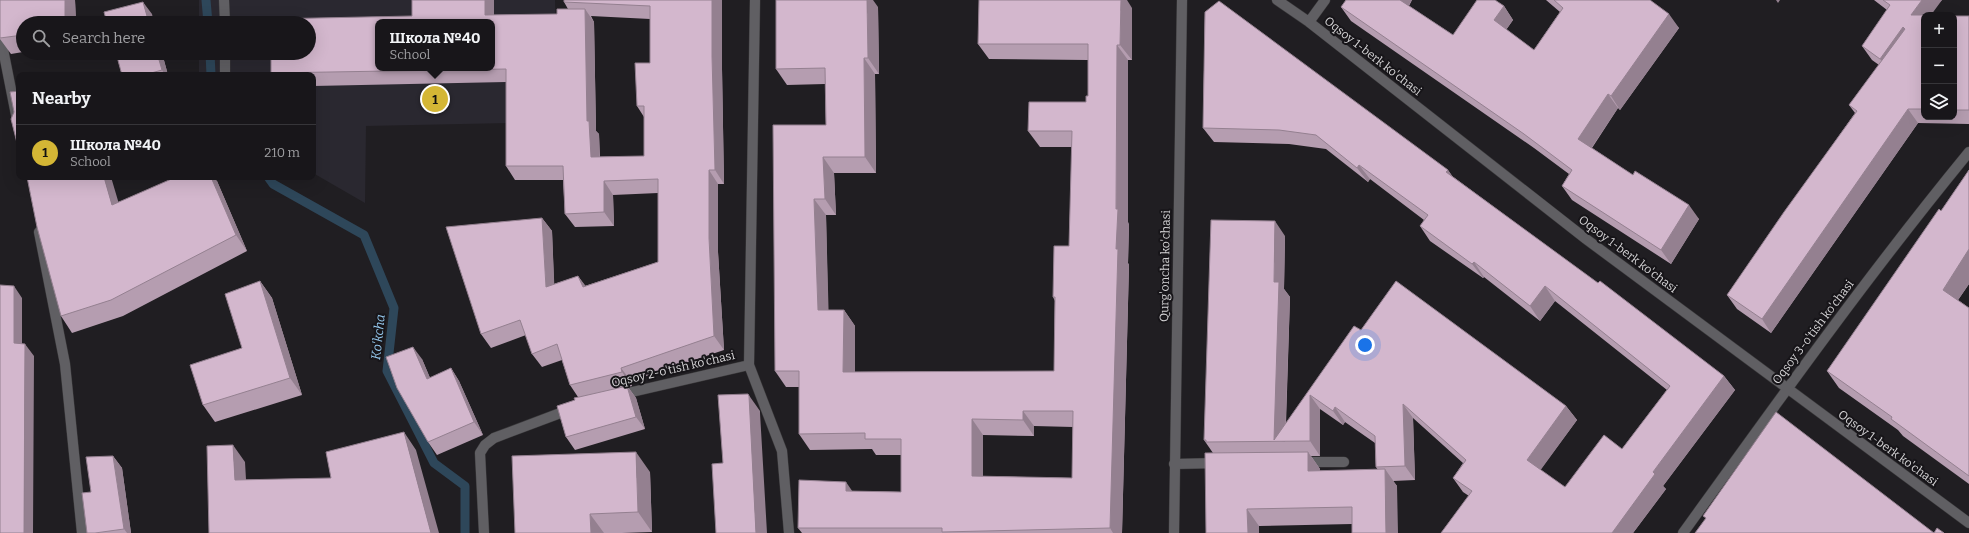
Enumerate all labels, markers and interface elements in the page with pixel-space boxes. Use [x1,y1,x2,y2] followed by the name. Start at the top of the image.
[1921,12,1957,120] map controls
[1921,12,1957,48] button: +
[1322,14,1425,99] street label: Oqsoy 1-berk ko'chasi
[16,16,316,60] search box
[375,19,495,71] popup
[30,27,52,49] icon: search
[62,29,145,47] text: Search here
[390,29,480,47] text: Школа №40
[390,47,430,62] text: School
[1921,48,1957,84] button: −
[422,84,448,114] pin: 1
[1921,84,1957,120] button: layers
[32,88,91,109] text: Nearby
[70,136,161,154] text: Школа №40
[42,145,48,160] text: 1
[264,145,300,160] text: 210 m
[70,154,111,169] text: School
[1157,209,1173,322] street label: Qurg'oncha ko'chasi
[1576,212,1680,296] street label: Oqsoy 1-berk ko'chasi
[1769,277,1857,387] street label: Oqsoy 3-o'tish ko'chasi
[368,313,388,361] water label: Ko'kcha
[1355,335,1375,355] your location
[610,348,736,390] street label: Oqsoy 2-o'tish ko'chasi
[1835,407,1941,489] street label: Oqsoy 1-berk ko'chasi

